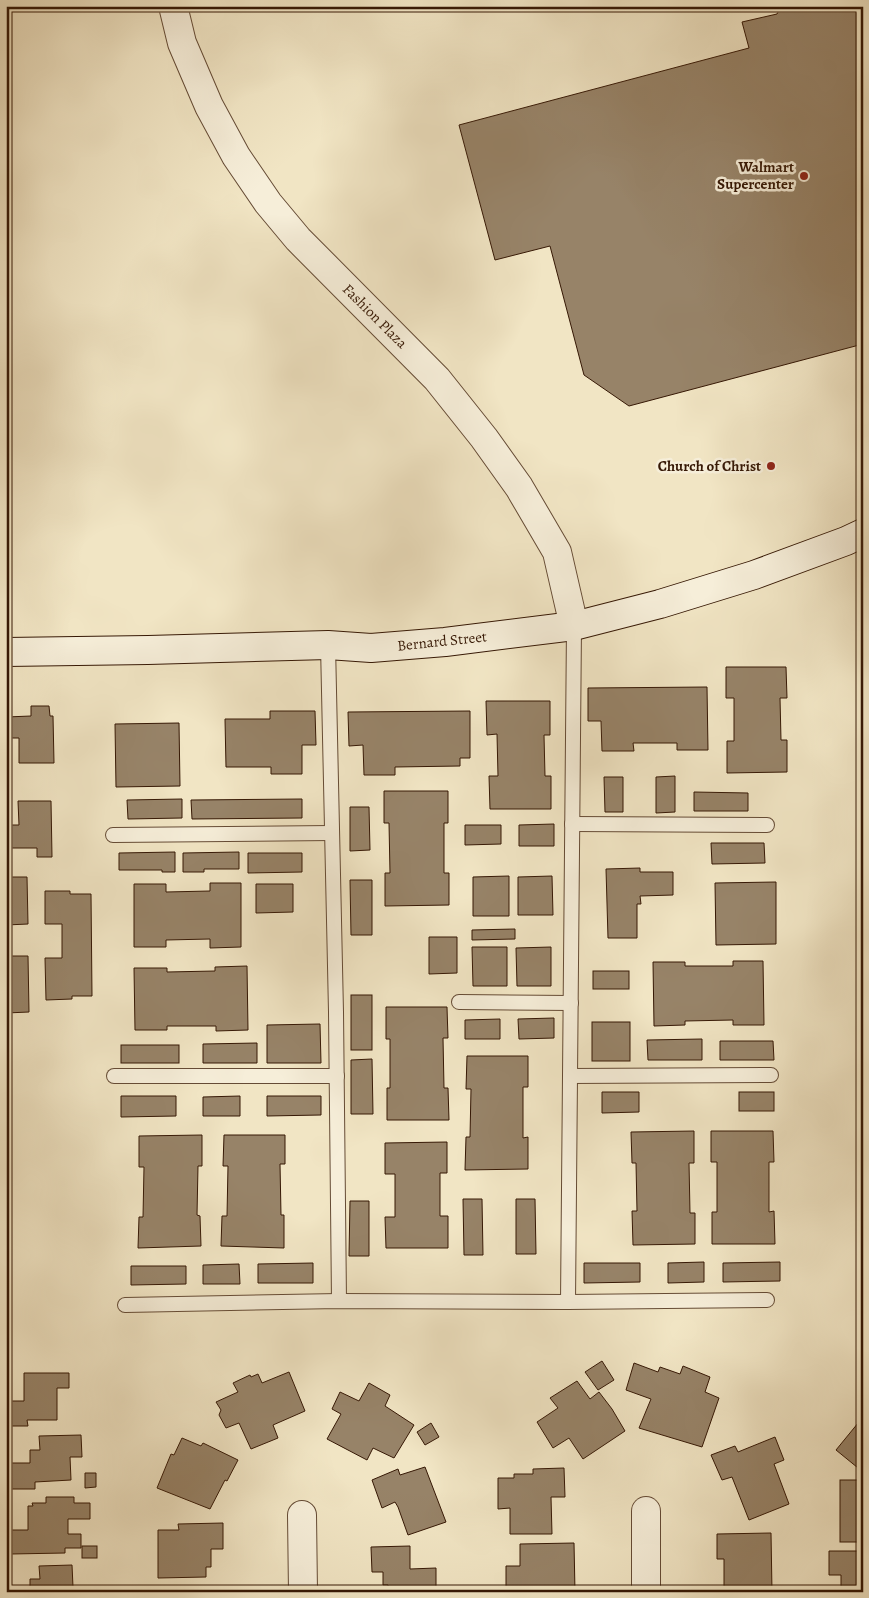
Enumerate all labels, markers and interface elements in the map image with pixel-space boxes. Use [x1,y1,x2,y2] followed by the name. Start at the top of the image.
[717,157,794,194] place label: Walmart Supercenter
[798,170,810,182] marker: Walmart Supercenter
[338,279,412,353] street label: Fashion Plaza
[658,456,761,476] place label: Church of Christ
[765,460,777,472] marker: Church of Christ
[396,626,488,656] street label: Bernard Street

